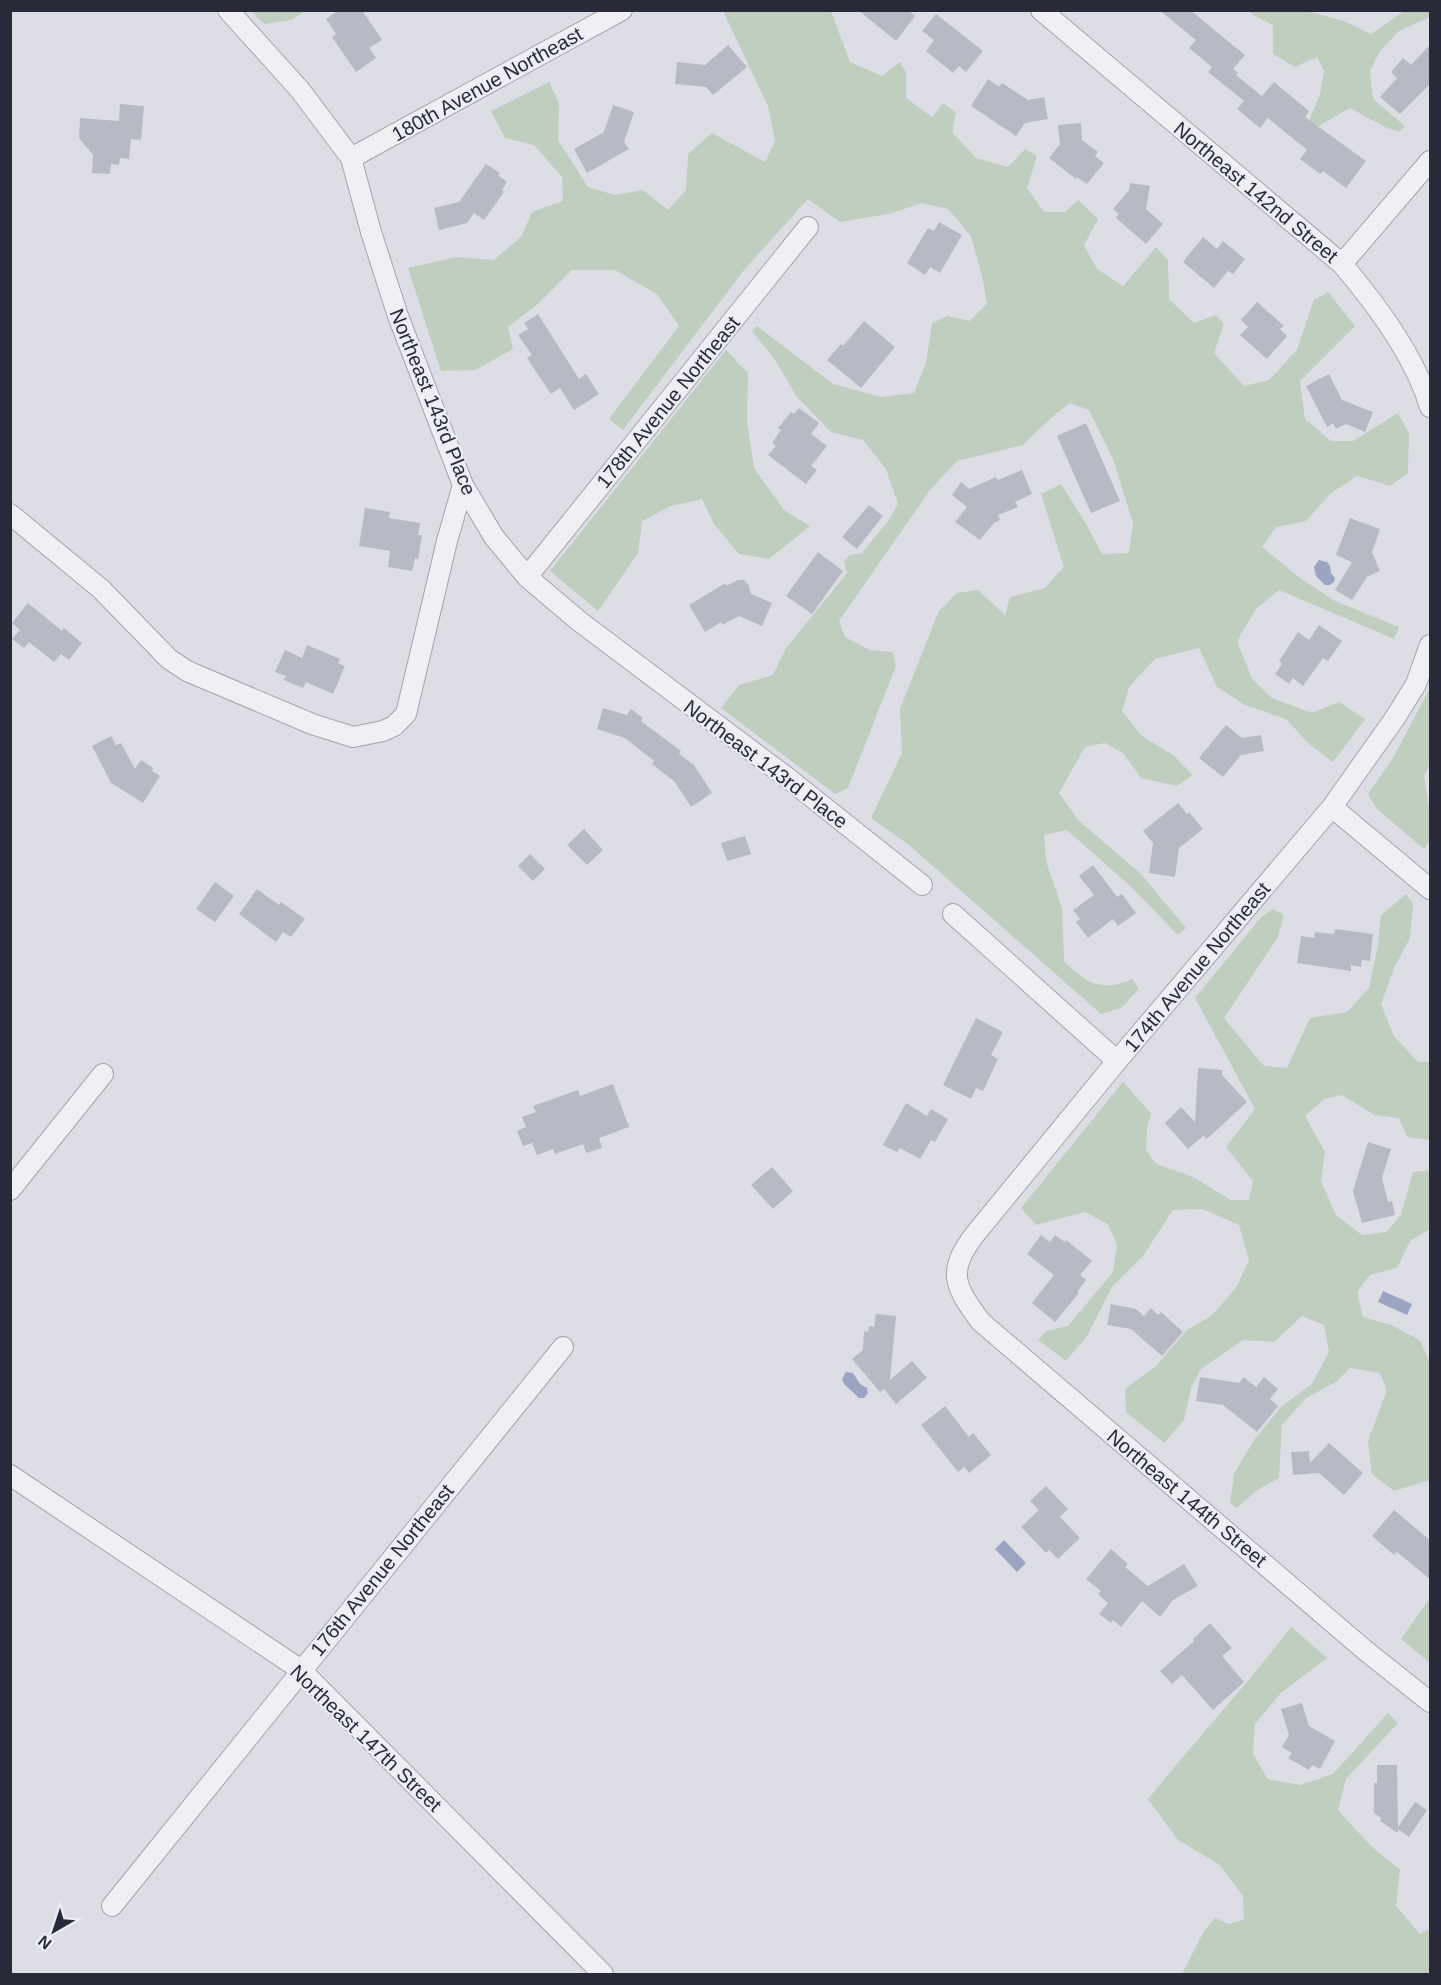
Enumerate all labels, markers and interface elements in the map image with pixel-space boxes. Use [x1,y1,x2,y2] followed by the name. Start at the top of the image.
[388,22,586,146] street label: 180th Avenue Northeast
[1170,117,1343,267] street label: Northeast 142nd Street
[386,306,480,498] street label: Northeast 143rd Place
[592,311,744,492] street label: 178th Avenue Northeast
[680,695,852,833] street label: Northeast 143rd Place
[1120,878,1275,1056] street label: 174th Avenue Northeast
[1103,1425,1271,1571] street label: Northeast 144th Street
[306,1479,458,1660] street label: 176th Avenue Northeast
[286,1660,446,1816] street label: Northeast 147th Street
[24,1901,84,1961] north arrow
[35,1932,55,1953] text: N

